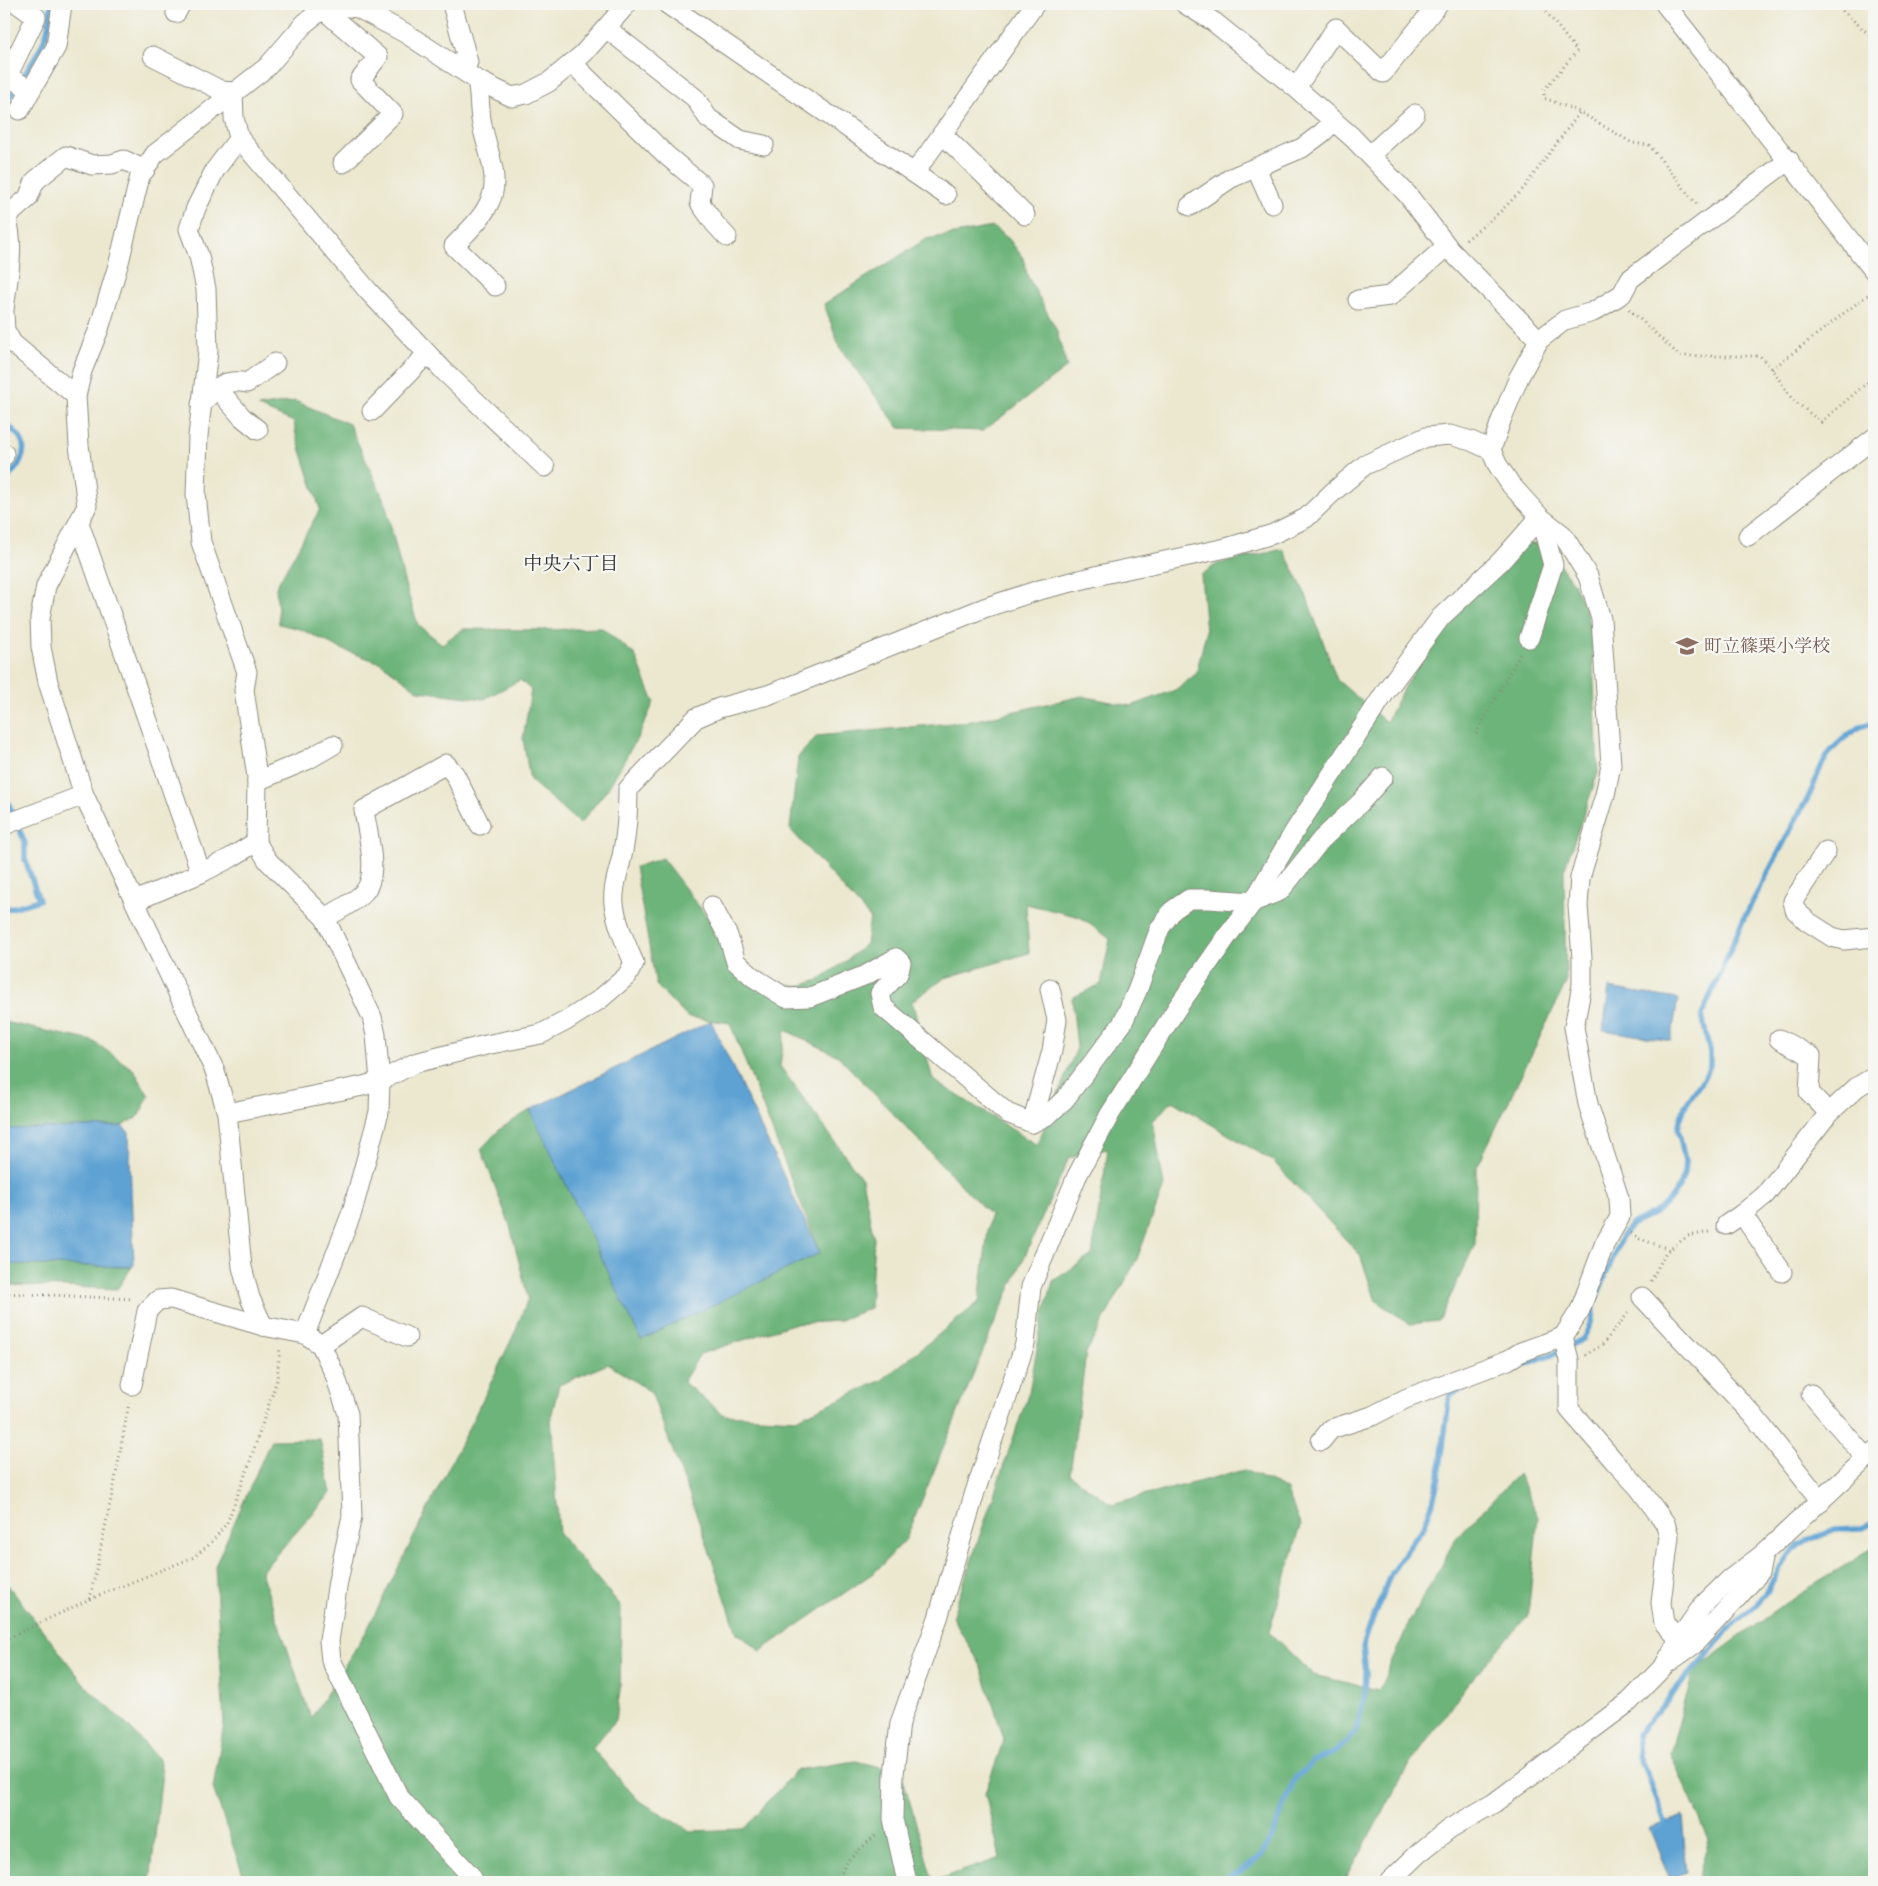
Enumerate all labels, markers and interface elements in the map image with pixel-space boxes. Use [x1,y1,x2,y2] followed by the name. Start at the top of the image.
[523,552,619,578] district label: 中央六丁目
[1674,633,1700,659] school or university icon: 町立篠栗小学校
[1704,635,1830,660] place label: 町立篠栗小学校

